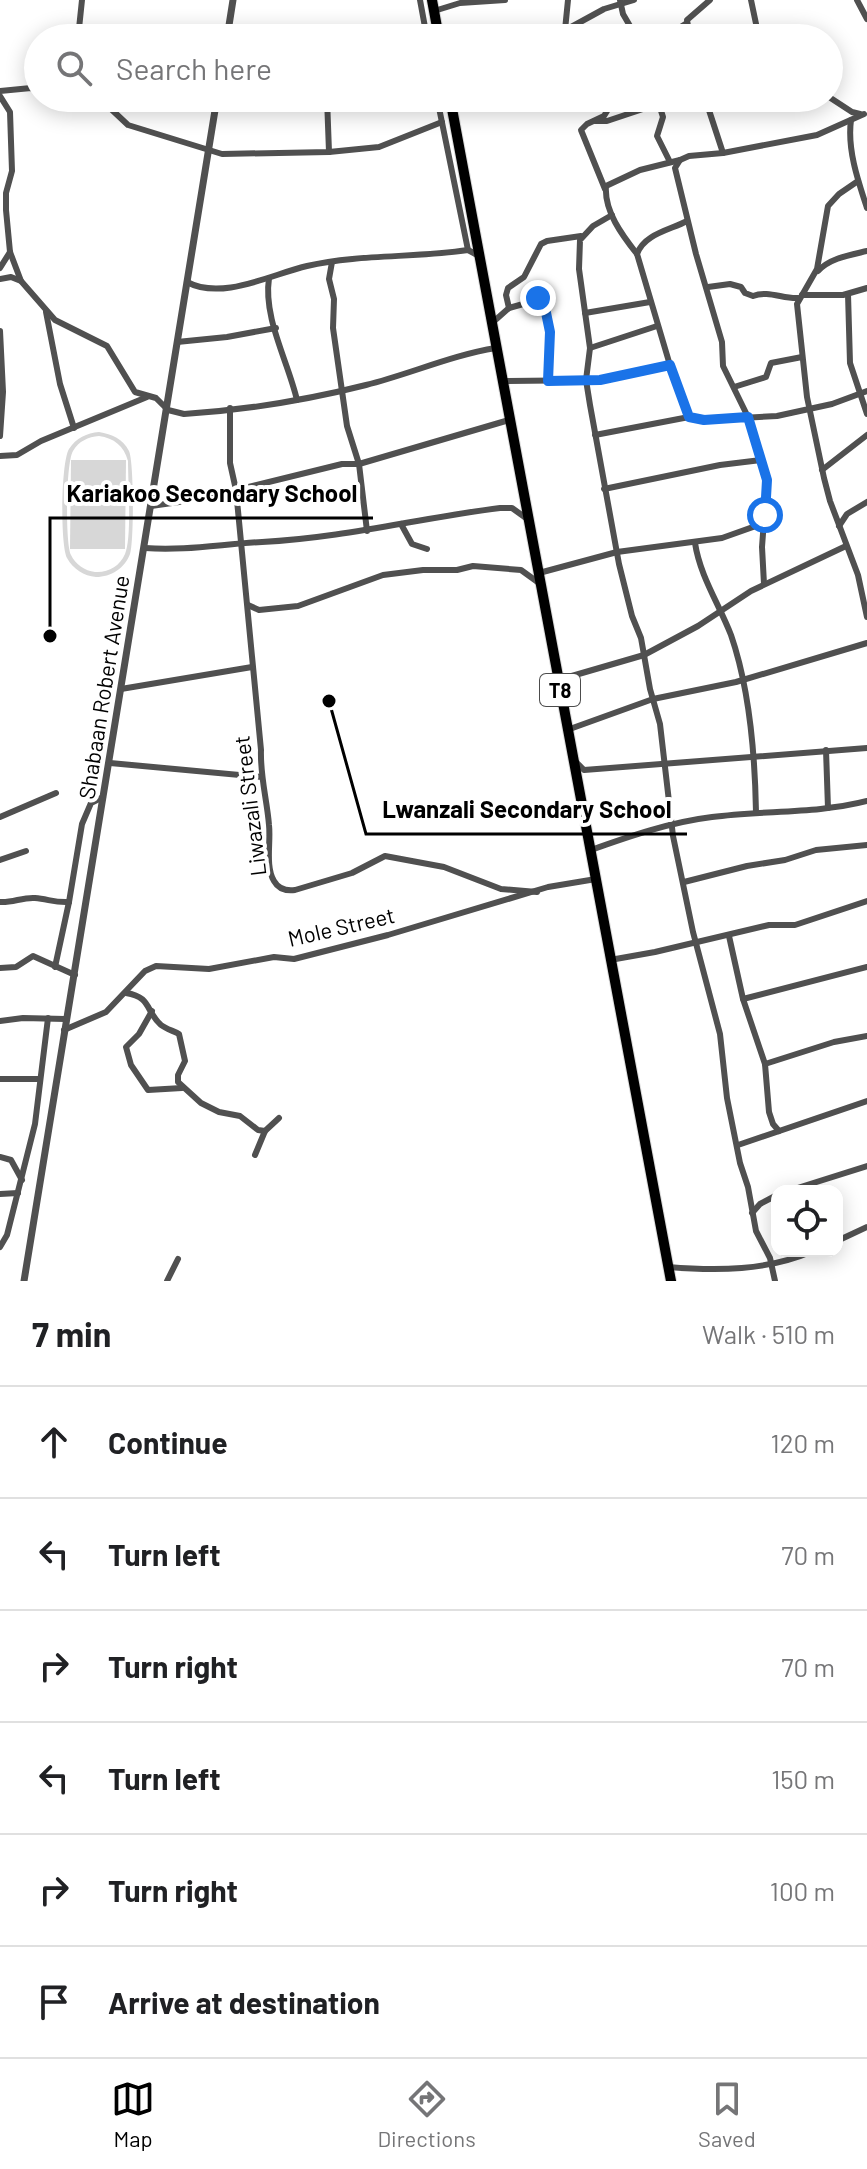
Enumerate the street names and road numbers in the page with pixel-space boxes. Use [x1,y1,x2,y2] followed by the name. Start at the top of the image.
[72,573,134,801] street label: Shabaan Robert Avenue
[540,674,580,706] road number: T8
[227,734,271,878] street label: Liwazali Street
[285,901,397,951] street label: Mole Street

